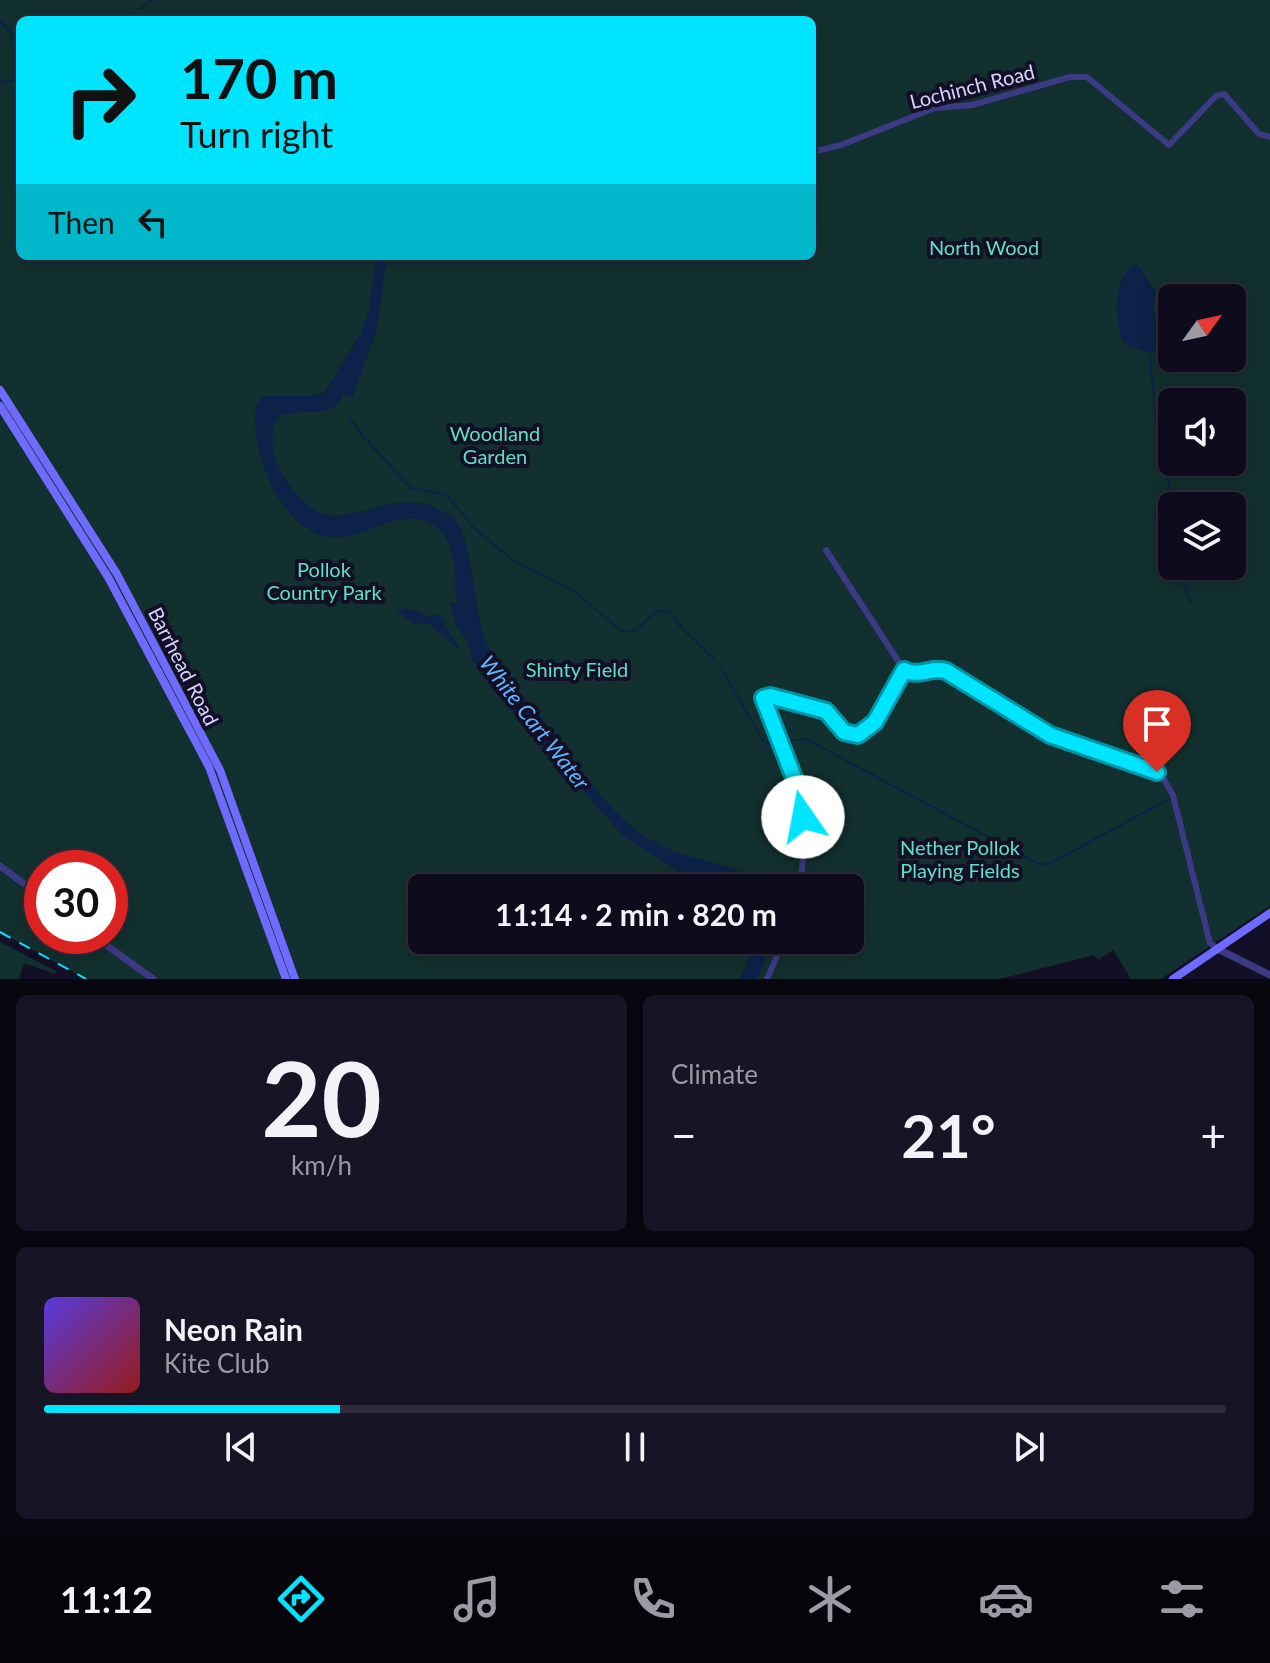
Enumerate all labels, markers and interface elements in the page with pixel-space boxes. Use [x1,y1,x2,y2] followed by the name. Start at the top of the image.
[180,44,338,111] text: 170 m
[48,48,152,152] icon: right
[907,59,1037,113] street label: Lochinch Road
[180,112,333,156] text: Turn right
[131,200,175,244] icon: left
[48,204,115,240] text: Then
[929,235,1039,259] park label: North Wood
[1158,284,1246,372] north arrow
[1158,284,1246,580] map controls
[1158,388,1246,476] button: sound
[450,421,540,468] park label: Woodland Garden
[1158,492,1246,580] button: layers
[266,557,382,604] park label: Pollok Country Park
[144,603,224,729] street label: Barrhead Road
[474,650,596,795] water label: White Cart Water
[526,657,628,681] park label: Shinty Field
[1123,690,1191,772] pin
[1135,702,1179,746] icon: arrive
[761,775,845,859] position arrow
[900,835,1021,882] park label: Nether Pollok Playing Fields
[24,850,128,954] speed limit sign: 30
[495,896,777,932] text: 11:14 · 2 min · 820 m
[261,1034,382,1159] text: 20
[671,1058,758,1090] text: Climate
[901,1099,996,1171] text: 21°
[671,1109,697,1161] text: −
[1200,1109,1226,1161] text: +
[291,1149,352,1181] text: km/h
[164,1311,303,1347] text: Neon Rain
[164,1347,270,1379] text: Kite Club
[219,1425,263,1469] icon: previous
[613,1425,657,1469] icon: pause
[1007,1425,1051,1469] icon: next
[273,1571,329,1627] icon: directions
[449,1571,505,1627] icon: music
[625,1571,681,1627] icon: phone
[802,1571,858,1627] icon: climate
[978,1571,1034,1627] icon: car
[1154,1571,1210,1627] icon: filters
[60,1577,153,1621] text: 11:12

